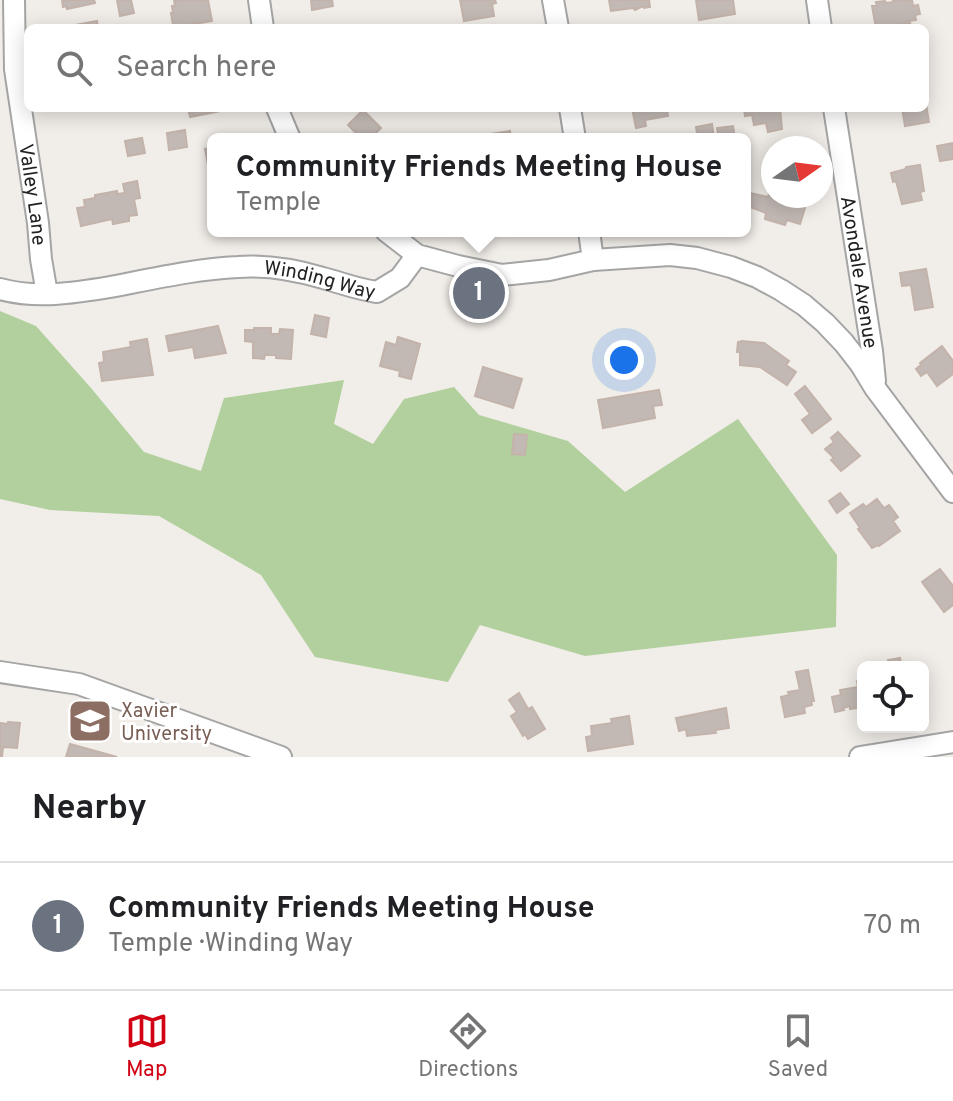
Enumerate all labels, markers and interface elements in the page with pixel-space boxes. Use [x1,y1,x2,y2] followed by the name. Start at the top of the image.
[24,24,929,112] search box
[52,46,96,90] icon: search
[116,50,276,87] text: Search here
[207,133,751,237] popup
[761,136,833,208] north arrow
[11,142,51,247] street label: Valley Lane
[236,150,722,187] text: Community Friends Meeting House
[236,187,321,220] text: Temple
[833,194,882,350] street label: Avondale Avenue
[263,256,377,307] street label: Winding Way
[453,263,505,323] pin: 1
[604,340,644,380] your location
[857,661,929,733] map controls
[857,661,929,733] button: locate
[66,697,114,745] school or university icon: Xavier University
[121,699,212,748] place label: Xavier University
[32,788,147,831] text: Nearby
[108,891,594,928] text: Community Friends Meeting House
[53,910,63,943] text: 1
[863,910,921,943] text: 70 m
[108,928,353,961] text: Temple · Winding Way
[125,1009,169,1084] tab: Map
[418,1009,518,1084] tab: Directions
[768,1009,828,1084] tab: Saved

